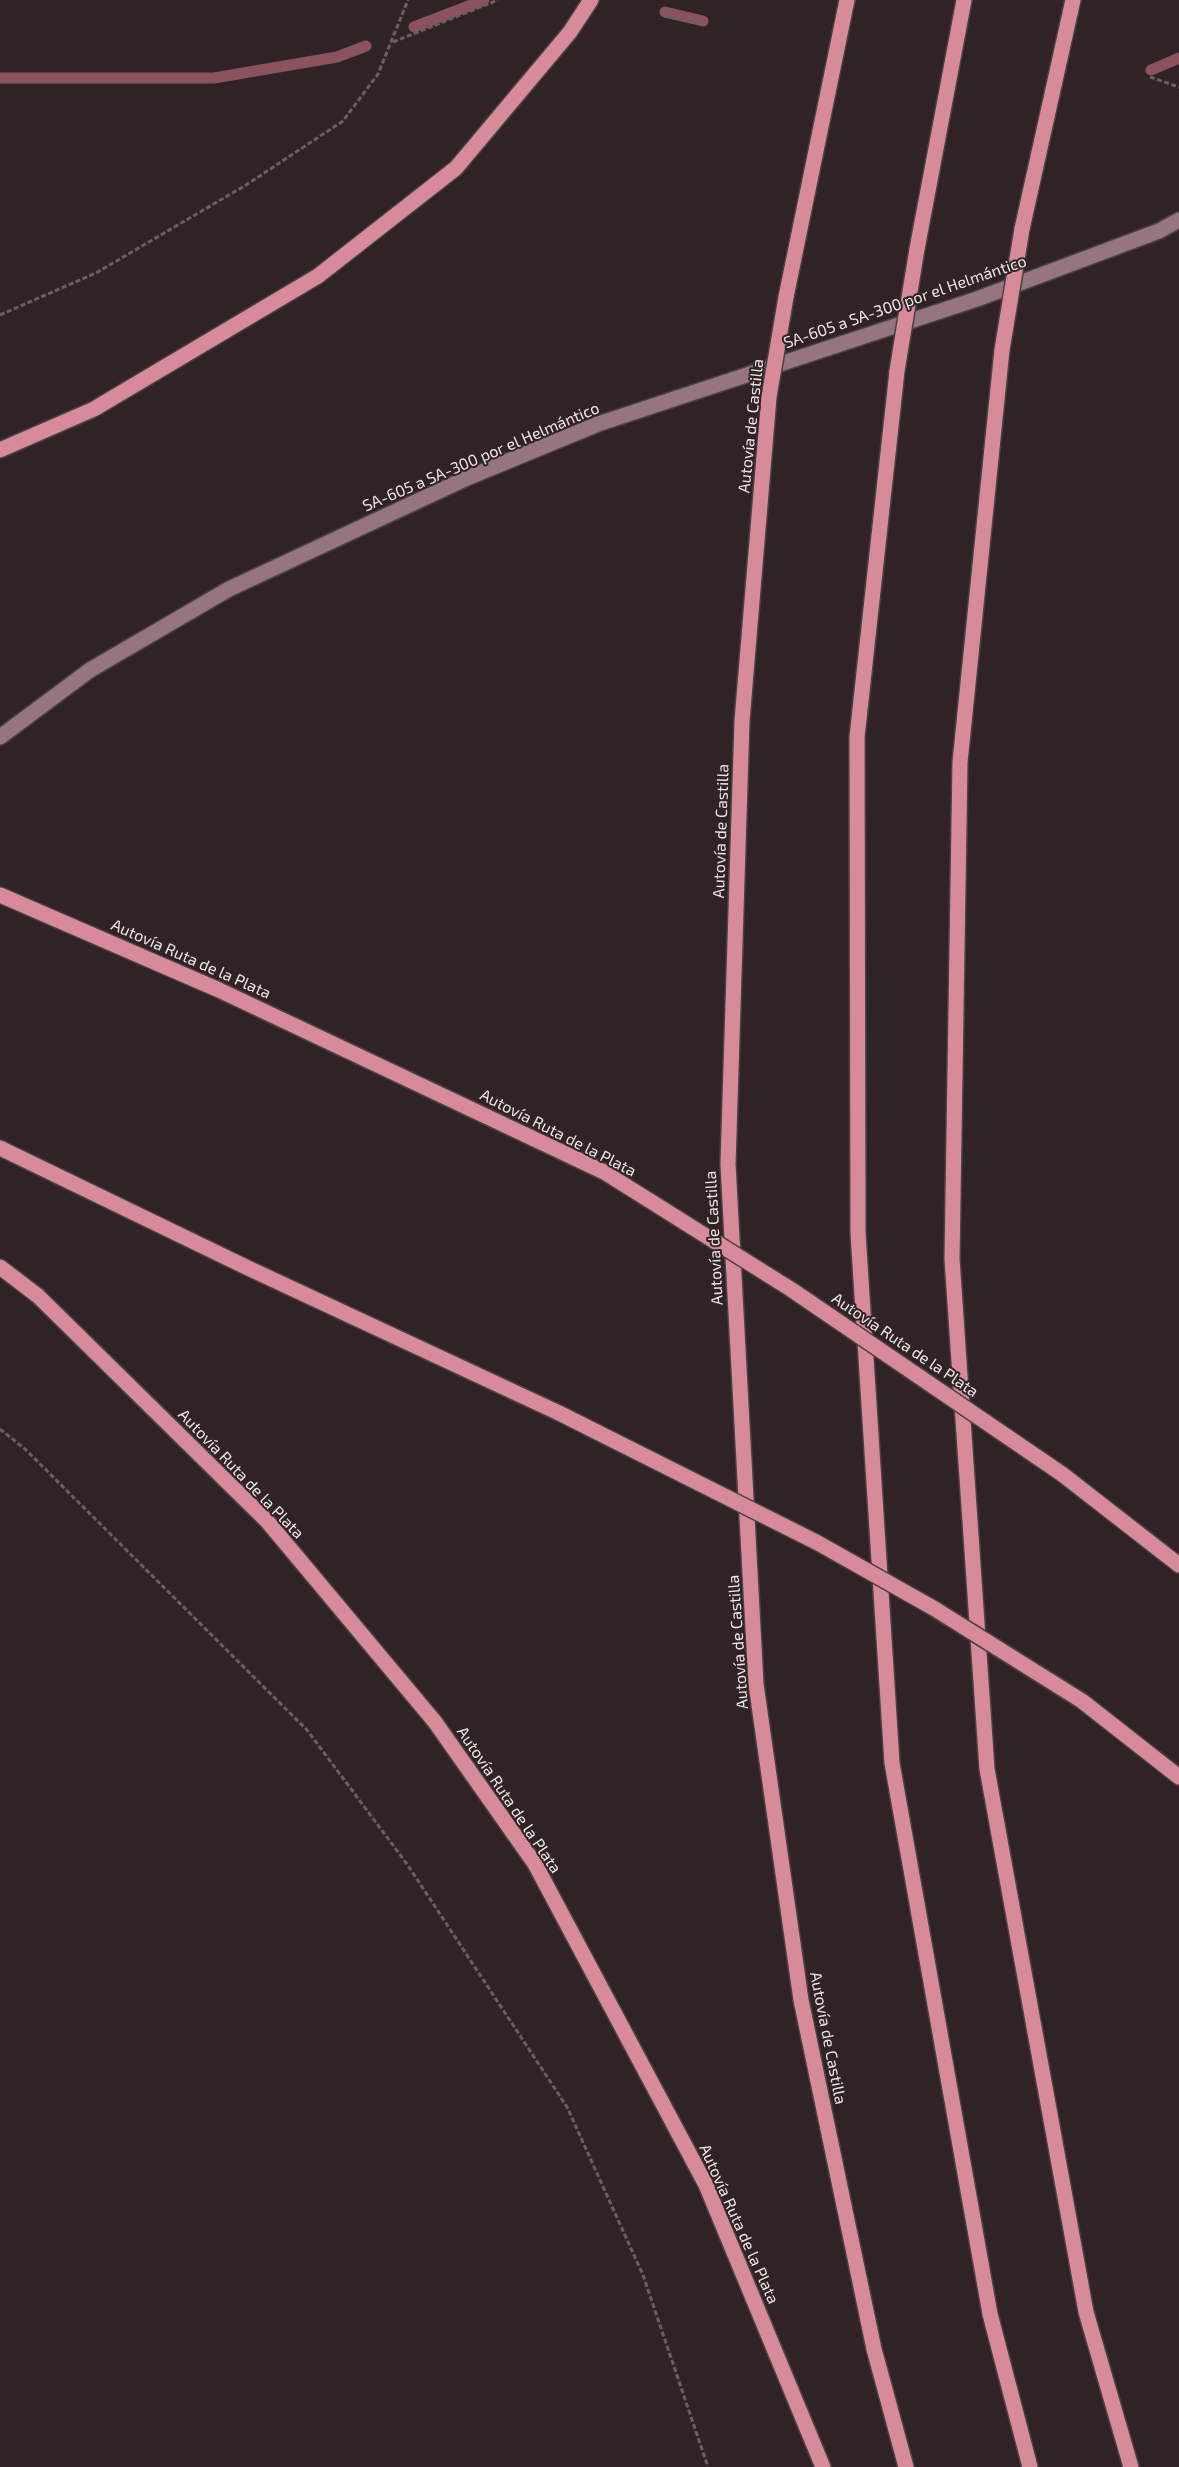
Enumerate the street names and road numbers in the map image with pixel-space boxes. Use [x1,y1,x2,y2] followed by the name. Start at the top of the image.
[781,251,1029,353] street label: SA-605 a SA-300 por el Helmántico
[734,358,768,494] street label: Autovía de Castilla
[360,398,602,516] street label: SA-605 a SA-300 por el Helmántico
[709,763,733,899] street label: Autovía de Castilla
[108,915,274,1003] street label: Autovía Ruta de la Plata
[477,1085,639,1181] street label: Autovía Ruta de la Plata
[701,1170,727,1306] street label: Autovía de Castilla
[828,1289,982,1401] street label: Autovía Ruta de la Plata
[174,1405,308,1543] street label: Autovía Ruta de la Plata
[724,1574,752,1710] street label: Autovía de Castilla
[453,1723,565,1877] street label: Autovía Ruta de la Plata
[806,1970,850,2106] street label: Autovía de Castilla
[695,2141,783,2307] street label: Autovía Ruta de la Plata

